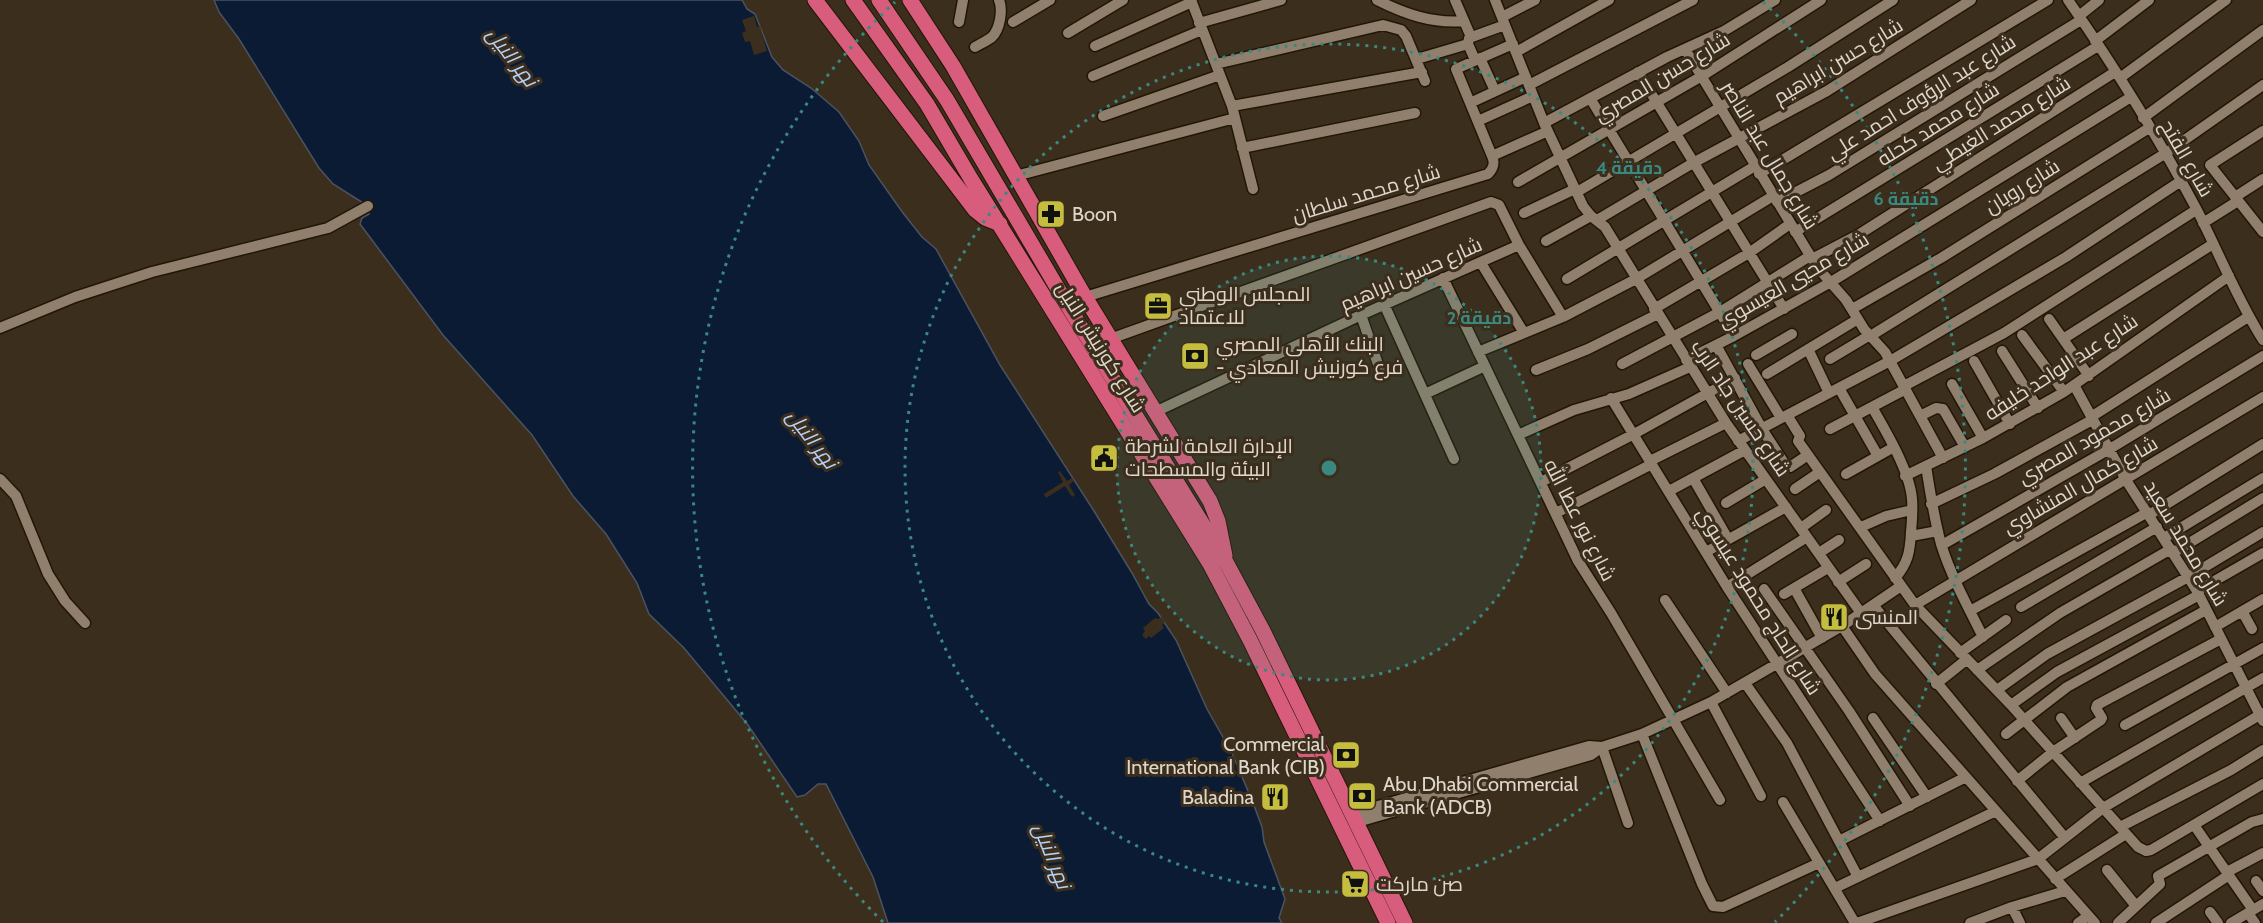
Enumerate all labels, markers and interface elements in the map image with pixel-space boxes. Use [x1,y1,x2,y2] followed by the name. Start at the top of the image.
[1769,13,1908,111] street label: شارع حسن ابراهيم
[481,22,545,94] water label: نهر النيل
[1590,27,1736,130] street label: شارع حسن المصري
[1822,29,2022,168] street label: شارع عبد الرؤوف احمد علي
[1927,71,2077,179] street label: شارع محمد الغيطي
[1714,76,1824,235] street label: شارع جمال عبد الناصر
[1873,77,2004,173] street label: شارع محمد كحله
[2154,115,2219,202] street label: شارع الفتح
[1980,154,2065,220] street label: شارع رويان
[1596,157,1662,179] text: 4 دقيقة
[1289,159,1444,229] street label: شارع محمد سلطان
[1873,188,1939,210] text: 6 دقيقة
[1035,198,1067,230] pharmacy icon: Boon
[1072,202,1117,226] place label: Boon
[1713,227,1875,337] street label: شارع محيي العيسوي
[1336,232,1487,318] street label: شارع حسين ابراهيم
[1049,277,1151,418] street label: شارع كورنيش النيل
[1179,282,1311,329] place label: المجلس الوطني للاعتماد
[1142,290,1174,322] office icon: المجلس الوطني للاعتماد
[1447,307,1511,329] text: 2 دقيقة
[1980,309,2143,427] street label: شارع عبد الواحد خليفه
[1216,332,1403,383] place label: البنك الأهلي المصري - فرع كورنيش المعادي
[1685,335,1796,482] street label: شارع حسين جاد الرب
[1179,340,1211,372] bank icon: البنك الأهلي المصري - فرع كورنيش المعادي
[2014,383,2176,493] street label: شارع محمود المصري
[781,404,845,476] water label: نهر النيل
[1998,431,2164,543] street label: شارع كمال المنشاوي
[1125,434,1293,481] place label: الإدارة العامة لشرطة البيئة والمسطحات
[1088,442,1120,474] public building icon: الإدارة العامة لشرطة البيئة والمسطحات
[1537,455,1622,586] street label: شارع نور عطا الله
[1319,458,1339,478] centre of rings
[2137,476,2233,611] street label: شارع محمد سعيد
[1688,503,1827,701] street label: شارع الحاج محمود عيسوي
[1818,601,1850,633] restaurant icon: المنسى
[1855,605,1918,630] place label: المنسى
[1126,732,1325,779] place label: Commercial International Bank (CIB)
[1330,739,1362,771] bank icon: Commercial International Bank (CIB)
[1383,772,1578,819] place label: Abu Dhabi Commercial Bank (ADCB)
[1346,780,1378,812] bank icon: Abu Dhabi Commercial Bank (ADCB)
[1259,781,1291,813] restaurant icon: Baladina
[1182,785,1254,809] place label: Baladina
[1027,819,1078,895] water label: نهر النيل
[1339,868,1371,900] supermarket icon: صن ماركت
[1376,872,1463,897] place label: صن ماركت

